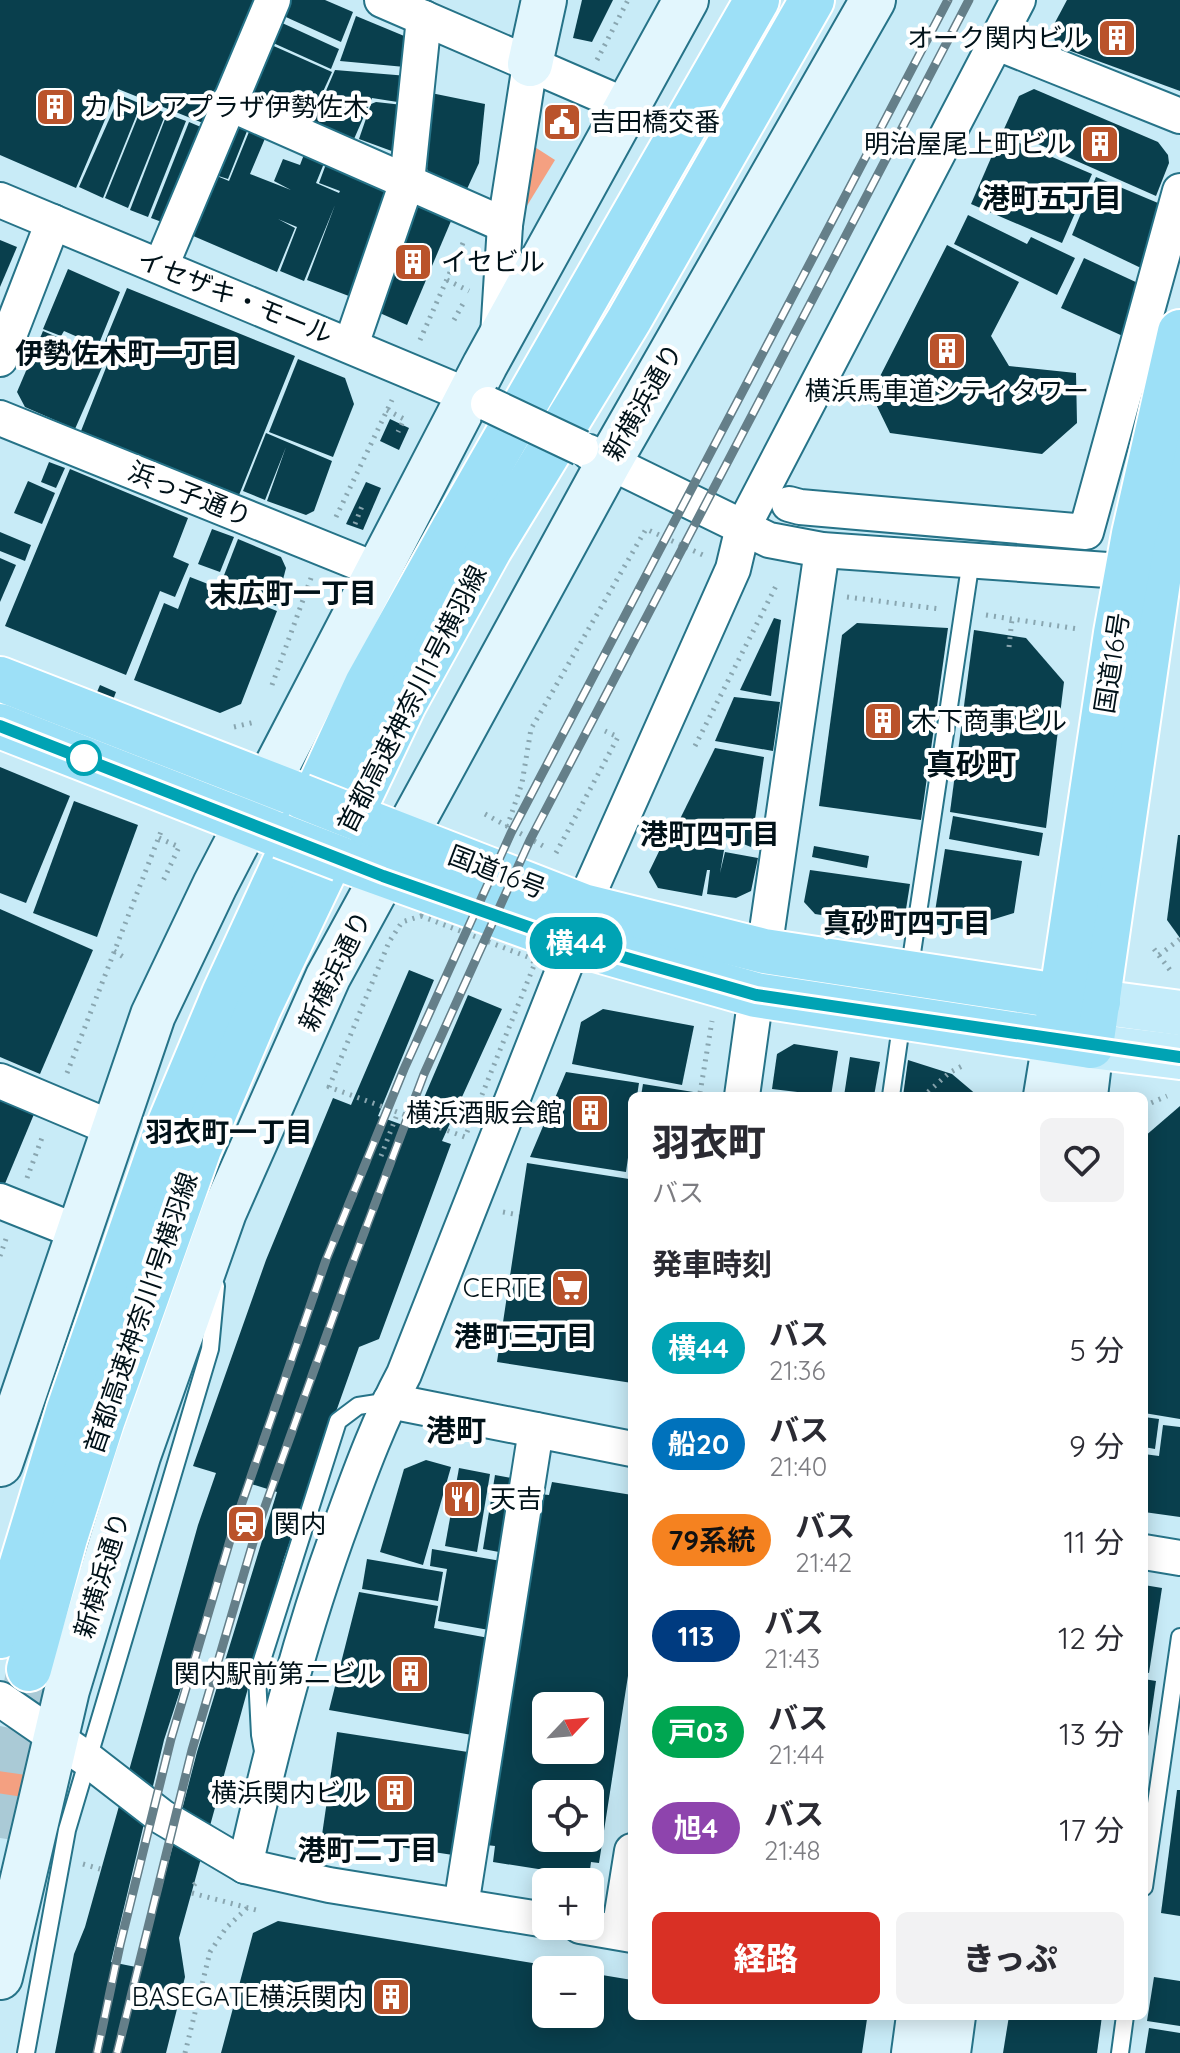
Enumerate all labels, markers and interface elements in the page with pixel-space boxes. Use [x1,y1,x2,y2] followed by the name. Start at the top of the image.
[1096,17,1138,59] building icon: オーク関内ビル
[907,21,1089,54] place label: オーク関内ビル
[34,86,76,128] building icon: カトレアプラザ伊勢佐木
[83,90,369,123] place label: カトレアプラザ伊勢佐木
[541,101,583,143] public building icon: 吉田橋交番
[590,105,720,138] place label: 吉田橋交番
[1079,123,1121,165] building icon: 明治屋尾上町ビル
[864,127,1072,160] place label: 明治屋尾上町ビル
[982,180,1122,215] district label: 港町五丁目
[392,241,434,283] building icon: イセビル
[133,242,338,351] street label: イセザキ・モール
[441,245,545,278] place label: イセビル
[926,330,968,372] building icon: 横浜馬車道シティタワー
[15,335,239,370] district label: 伊勢佐木町一丁目
[596,337,689,466] street label: 新横浜通り
[805,374,1089,407] place label: 横浜馬車道シティタワー
[124,454,257,533] street label: 浜っ子通り
[330,560,493,838] street label: 首都高速神奈川1号横羽線
[209,575,377,610] district label: 末広町一丁目
[1087,610,1136,716] street label: 国道16号
[862,700,904,742] building icon: 木下商事ビル
[911,704,1067,737] place label: 木下商事ビル
[67,741,101,775] unlabelled marker
[926,745,1016,783] district label: 真砂町
[640,816,780,851] district label: 港町四丁目
[444,838,551,905] street label: 国道16号
[291,905,378,1036] street label: 新横浜通り
[823,905,991,940] district label: 真砂町四丁目
[530,917,622,969] line badge: 横44
[546,925,606,960] text: 横44
[569,1092,611,1134] building icon: 横浜酒販会館
[406,1096,562,1129] place label: 横浜酒販会館
[145,1114,313,1149] district label: 羽衣町一丁目
[652,1118,766,1166] text: 羽衣町
[1040,1118,1124,1202] button: heart
[77,1168,204,1458] street label: 首都高速神奈川1号横羽線
[652,1176,704,1209] text: バス
[652,1245,772,1283] text: 発車時刻
[549,1267,591,1309] supermarket icon: CERTE
[463,1271,542,1304] place label: CERTE
[769,1315,829,1353] text: バス
[454,1318,594,1353] district label: 港町三丁目
[668,1330,729,1365] text: 横44
[1069,1331,1124,1369] text: 5 分
[769,1354,825,1387] text: 21:36
[426,1411,486,1449] district label: 港町
[769,1411,829,1449] text: バス
[668,1426,729,1461] text: 船20
[1069,1427,1124,1465] text: 9 分
[769,1450,827,1483] text: 21:40
[441,1478,483,1520] restaurant icon: 天吉
[490,1482,542,1515] place label: 天吉
[225,1503,267,1545] station icon: 関内
[274,1507,326,1540] place label: 関内
[795,1507,855,1545] text: バス
[67,1508,136,1642] street label: 新横浜通り
[668,1522,755,1557] text: 79系統
[1064,1523,1124,1561] text: 11 分
[795,1546,852,1579] text: 21:42
[764,1603,824,1641] text: バス
[678,1618,714,1653] text: 113
[1058,1619,1124,1657] text: 12 分
[764,1642,820,1675] text: 21:43
[389,1653,431,1695] building icon: 関内駅前第二ビル
[174,1657,382,1690] place label: 関内駅前第二ビル
[532,1692,604,1764] north arrow
[532,1692,604,2028] map controls
[768,1699,828,1737] text: バス
[668,1714,728,1749] text: 戸03
[1059,1715,1124,1753] text: 13 分
[768,1738,825,1771] text: 21:44
[374,1772,416,1814] building icon: 横浜関内ビル
[211,1776,367,1809] place label: 横浜関内ビル
[532,1780,604,1852] button: locate
[764,1795,824,1833] text: バス
[674,1810,718,1845] text: 旭4
[1059,1811,1124,1849] text: 17 分
[298,1832,438,1867] district label: 港町二丁目
[764,1834,821,1867] text: 21:48
[532,1868,604,1940] button: +
[652,1912,880,2004] button: 経路
[896,1912,1124,2004] button: きっぷ
[532,1956,604,2028] button: −
[370,1976,412,2018] building icon: BASEGATE横浜関内
[132,1980,363,2013] place label: BASEGATE横浜関内

